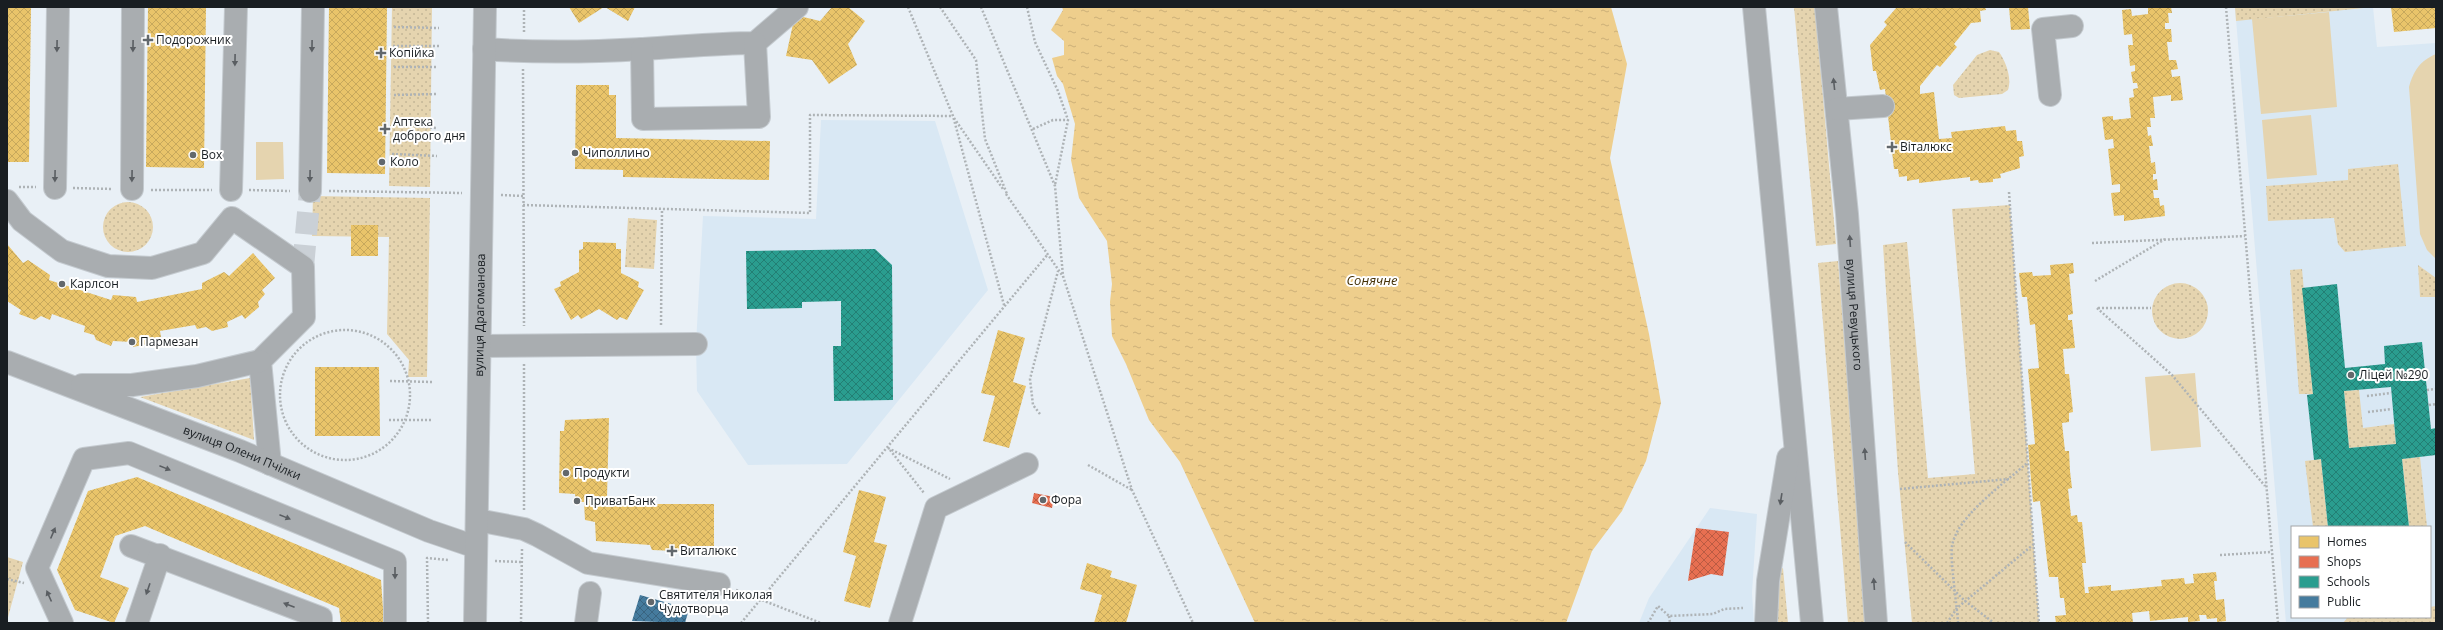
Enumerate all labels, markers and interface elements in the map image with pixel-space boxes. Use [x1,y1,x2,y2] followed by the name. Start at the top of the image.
[156,31,232,48] place label: Подорожник
[143,35,153,45] marker: Подорожник
[54,40,60,53] one-way arrow
[130,40,136,53] one-way arrow
[309,40,315,53] one-way arrow
[389,44,435,61] place label: Копійка
[376,48,386,58] marker: Копійка
[231,54,238,66] one-way arrow
[1831,78,1837,90] one-way arrow
[393,113,465,144] place label: Аптека доброго дня
[380,124,390,134] marker: Аптека доброго дня
[1900,138,1952,155] place label: Віталюкс
[1887,142,1897,152] marker: Віталюкс
[583,144,650,161] place label: Чиполлино
[201,146,223,163] place label: Box
[570,148,580,158] marker: Чиполлино
[188,150,198,160] marker: Box
[390,153,419,170] place label: Коло
[377,157,387,167] marker: Коло
[52,170,58,183] one-way arrow
[129,170,135,183] one-way arrow
[307,170,313,183] one-way arrow
[1846,235,1853,247] one-way arrow
[470,253,489,377] street label: вулиця Драгоманова
[1842,258,1867,371] street label: вулиця Ревуцького
[1346,271,1398,289] water label: Сонячне
[70,275,119,292] place label: Карлсон
[57,279,67,289] marker: Карлсон
[140,333,198,350] place label: Пармезан
[127,337,137,347] marker: Пармезан
[2359,366,2428,383] place label: Ліцей №290
[2346,370,2356,380] marker: Ліцей №290
[181,421,304,484] street label: вулиця Олени Пчілки
[1862,448,1869,460] one-way arrow
[574,464,630,481] place label: Продукти
[159,466,171,472] one-way arrow
[561,468,571,478] marker: Продукти
[1051,491,1082,508] place label: Фора
[585,492,657,509] place label: ПриватБанк
[1777,493,1783,505] one-way arrow
[1038,495,1048,505] marker: Фора
[572,496,582,506] marker: ПриватБанк
[280,515,292,521] one-way arrow
[50,526,56,538] one-way arrow
[2291,526,2431,618] legend
[2327,533,2367,550] text: Homes
[680,542,737,559] place label: Виталюкс
[667,546,677,556] marker: Виталюкс
[2327,553,2362,570] text: Shops
[392,567,398,580] one-way arrow
[2327,573,2370,590] text: Schools
[1870,578,1877,590] one-way arrow
[145,584,151,596] one-way arrow
[659,586,772,617] place label: Святителя Николая Чудотворца
[46,589,52,601] one-way arrow
[2327,593,2361,610] text: Public
[646,597,656,607] marker: Святителя Николая Чудотворца
[283,602,295,608] one-way arrow

